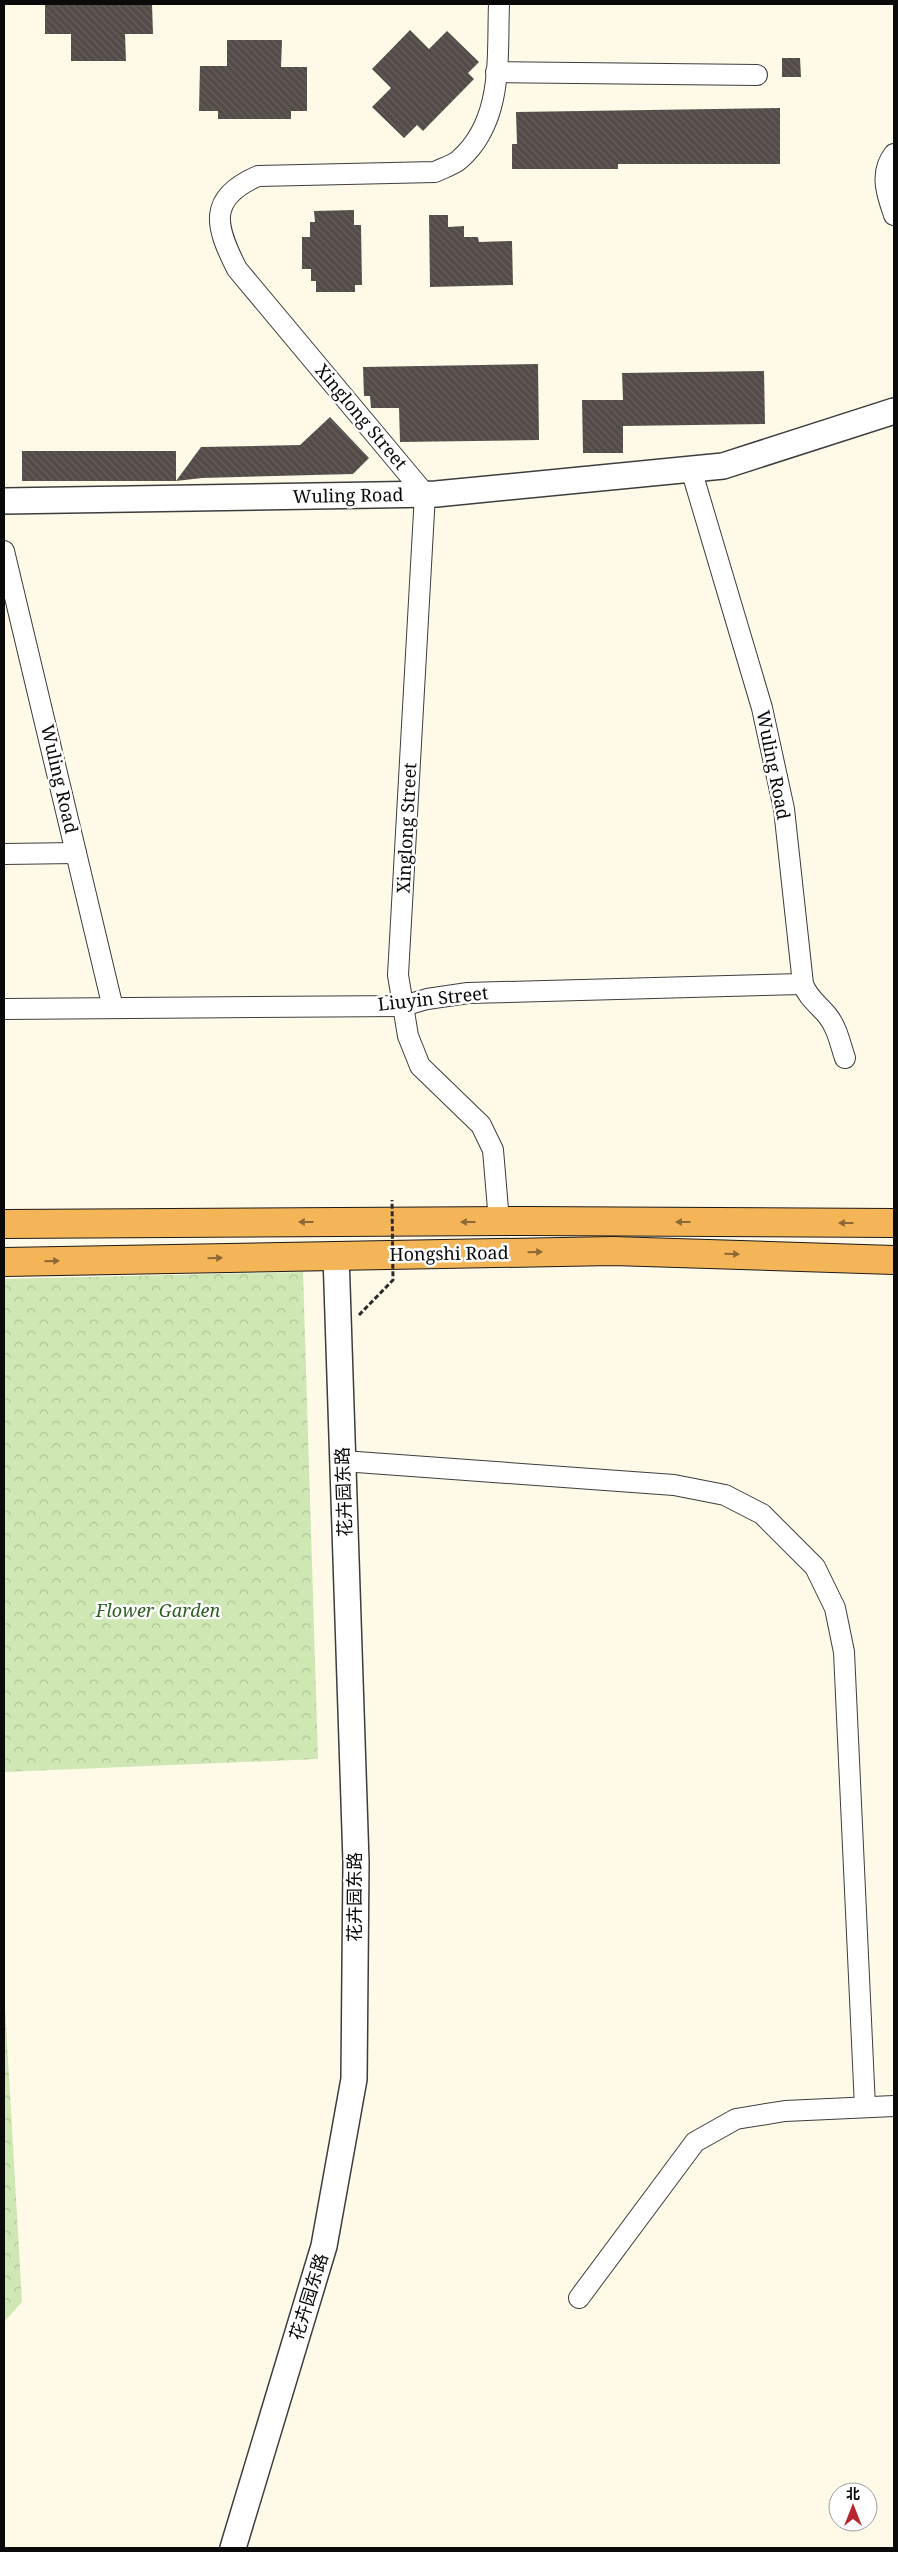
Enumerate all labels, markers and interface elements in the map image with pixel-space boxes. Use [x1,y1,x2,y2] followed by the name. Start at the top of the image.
[310,358,413,474] street label: Xinglong Street
[292,482,404,508] street label: Wuling Road
[752,708,796,822] street label: Wuling Road
[36,722,84,836] street label: Wuling Road
[391,762,421,894] street label: Xinglong Street
[377,980,489,1016] street label: Liuyin Street
[297,1218,313,1226] one-way arrow
[460,1218,476,1226] one-way arrow
[675,1218,691,1226] one-way arrow
[837,1219,853,1227] one-way arrow
[389,1240,509,1266] street label: Hongshi Road
[527,1248,543,1256] one-way arrow
[725,1250,741,1258] one-way arrow
[207,1254,223,1262] one-way arrow
[45,1257,61,1265] one-way arrow
[329,1447,357,1537] street label: 花卉园东路
[95,1598,220,1622] park label: Flower Garden
[342,1852,366,1942] street label: 花卉园东路
[283,2250,333,2343] street label: 花卉园东路
[828,2482,878,2532] north arrow
[846,2484,860,2503] text: 北

